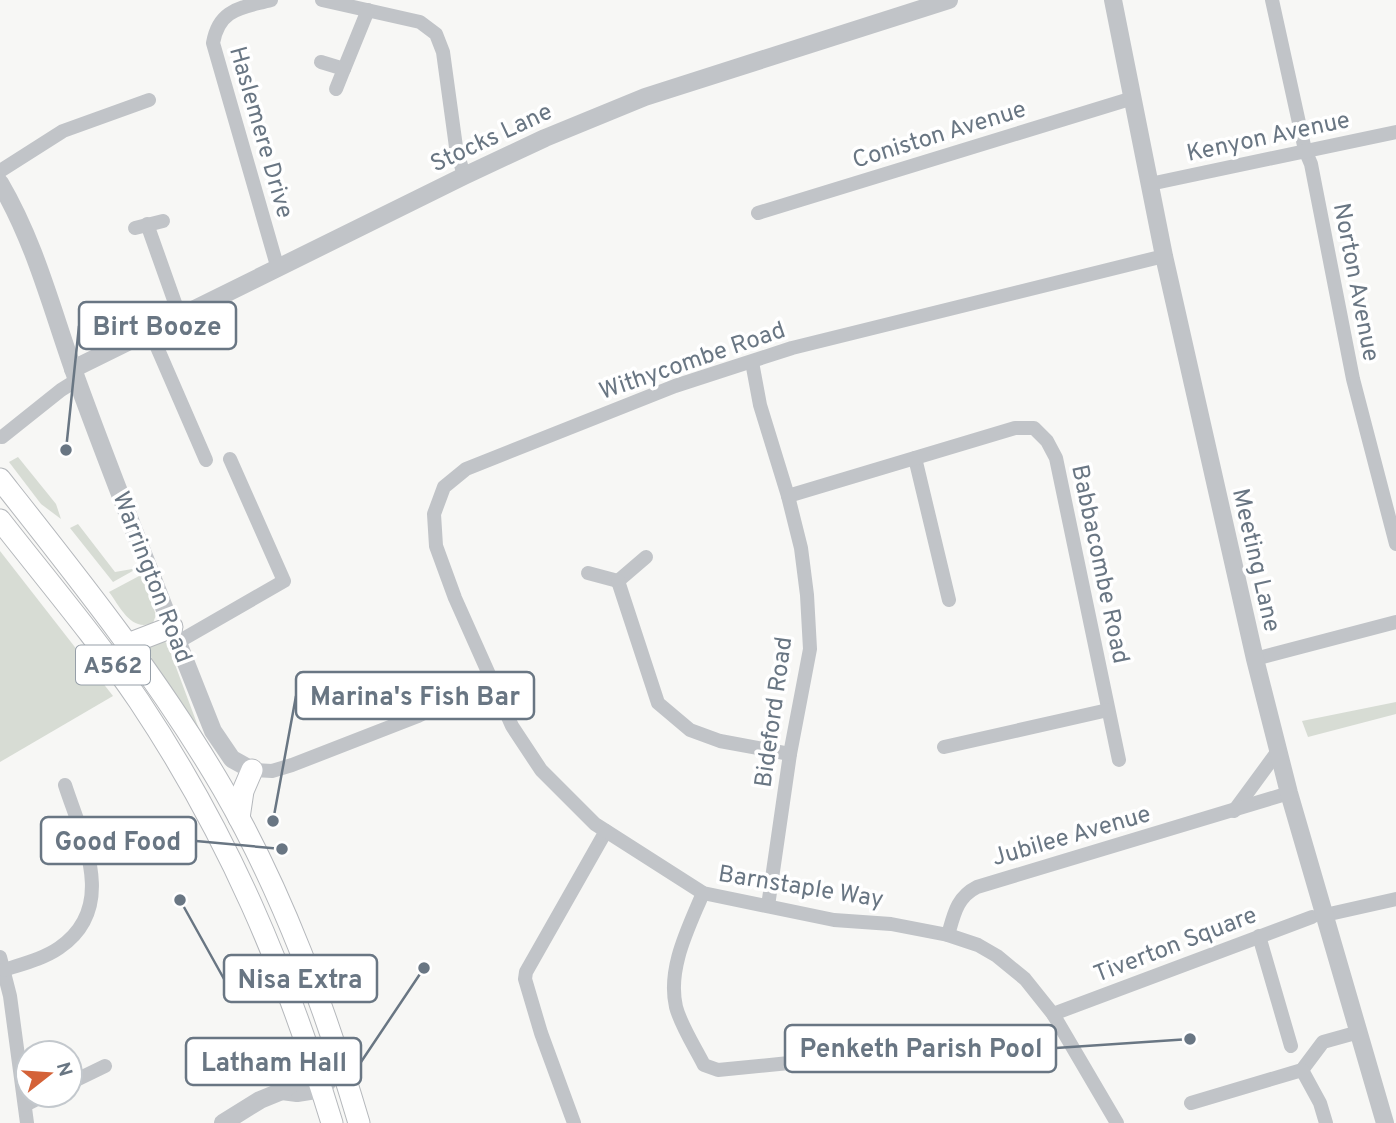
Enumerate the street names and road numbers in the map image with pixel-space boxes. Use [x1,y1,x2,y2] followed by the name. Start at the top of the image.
[221,43,299,222] street label: Haslemere Drive
[849,95,1030,177] street label: Coniston Avenue
[426,98,558,180] street label: Stocks Lane
[1184,106,1353,170] street label: Kenyon Avenue
[1325,201,1385,364] street label: Norton Avenue
[596,316,790,408] street label: Withycombe Road
[1063,462,1135,667] street label: Babbacombe Road
[1224,486,1286,635] street label: Meeting Lane
[105,488,198,668] street label: Warrington Road
[750,635,800,790] street label: Bideford Road
[76,646,150,684] road number: A562
[989,800,1154,874] street label: Jubilee Avenue
[716,860,886,916] street label: Barnstaple Way
[1090,901,1261,991] street label: Tiverton Square

